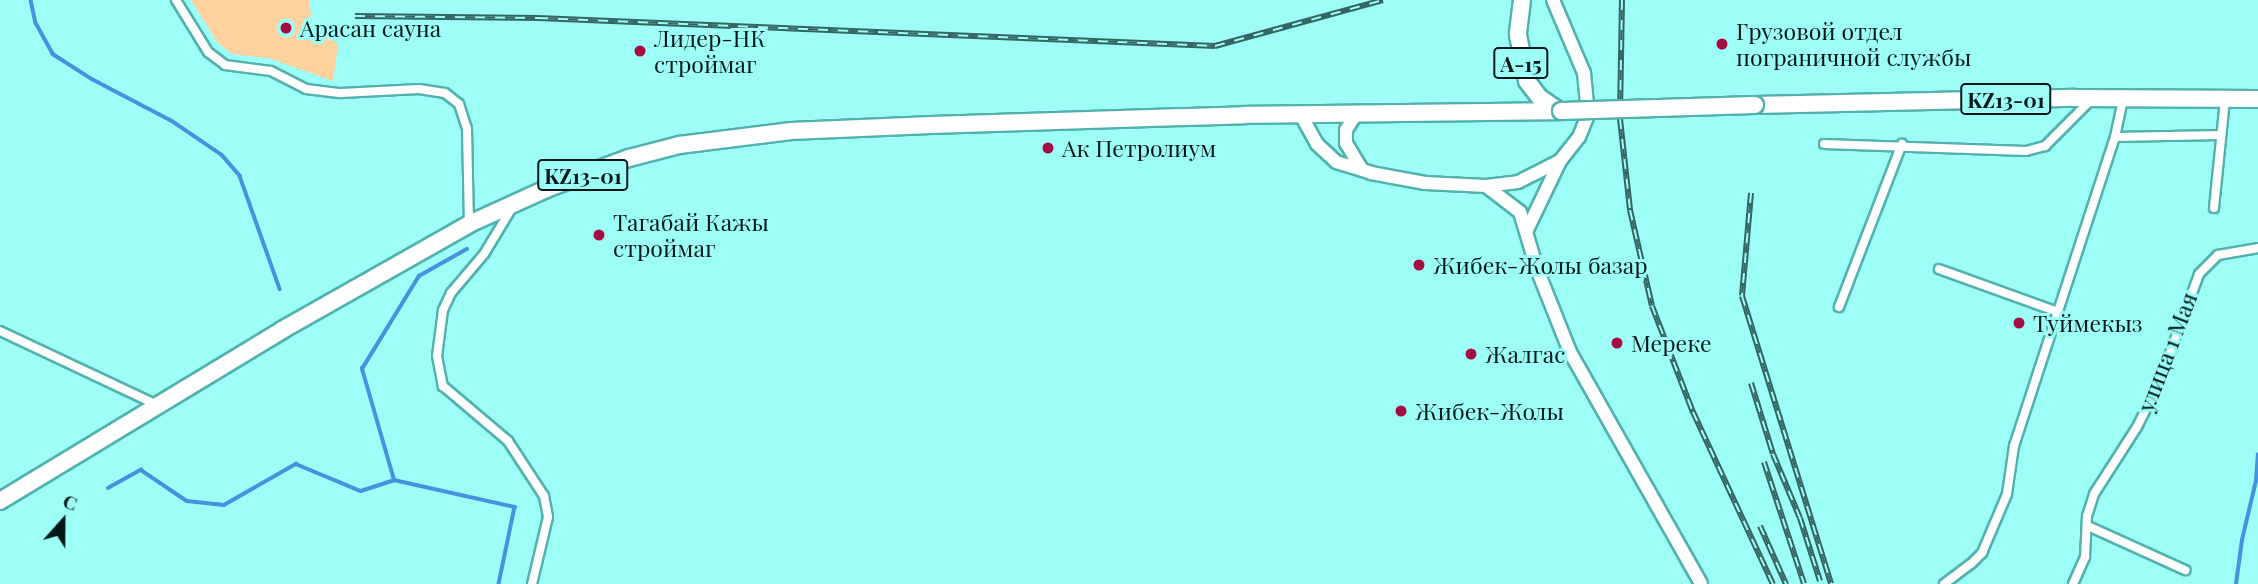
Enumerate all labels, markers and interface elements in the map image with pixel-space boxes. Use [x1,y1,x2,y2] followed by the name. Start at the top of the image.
[300,14,441,42] place label: Арасан сауна
[1736,17,1971,71] place label: Грузовой отдел пограничной службы
[278,20,294,36] marker: Арасан сауна
[654,24,766,78] place label: Лидер-НК строймаг
[1714,36,1730,52] marker: Грузовой отдел пограничной службы
[632,43,648,59] marker: Лидер-НК строймаг
[1493,46,1549,80] road number: A-15
[1959,82,2053,116] road number: KZ13-01
[1062,134,1216,162] place label: Ак Петролиум
[1040,140,1056,156] marker: Ак Петролиум
[536,158,630,192] road number: KZ13-01
[613,208,769,262] place label: Тагабай Кажы строймаг
[591,227,607,243] marker: Тагабай Кажы строймаг
[1433,251,1648,279] place label: Жибек-Жолы базар
[1411,257,1427,273] marker: Жибек-Жолы базар
[2132,288,2202,416] street label: улица 1 Мая
[2033,309,2143,337] place label: Туймекыз
[2011,315,2027,331] marker: Туймекыз
[1631,329,1712,357] place label: Мереке
[1609,335,1625,351] marker: Мереке
[1485,340,1565,368] place label: Жалгас
[1463,346,1479,362] marker: Жалгас
[1415,397,1564,425] place label: Жибек-Жолы
[1393,403,1409,419] marker: Жибек-Жолы
[28,486,98,556] north arrow
[60,487,81,516] text: С

